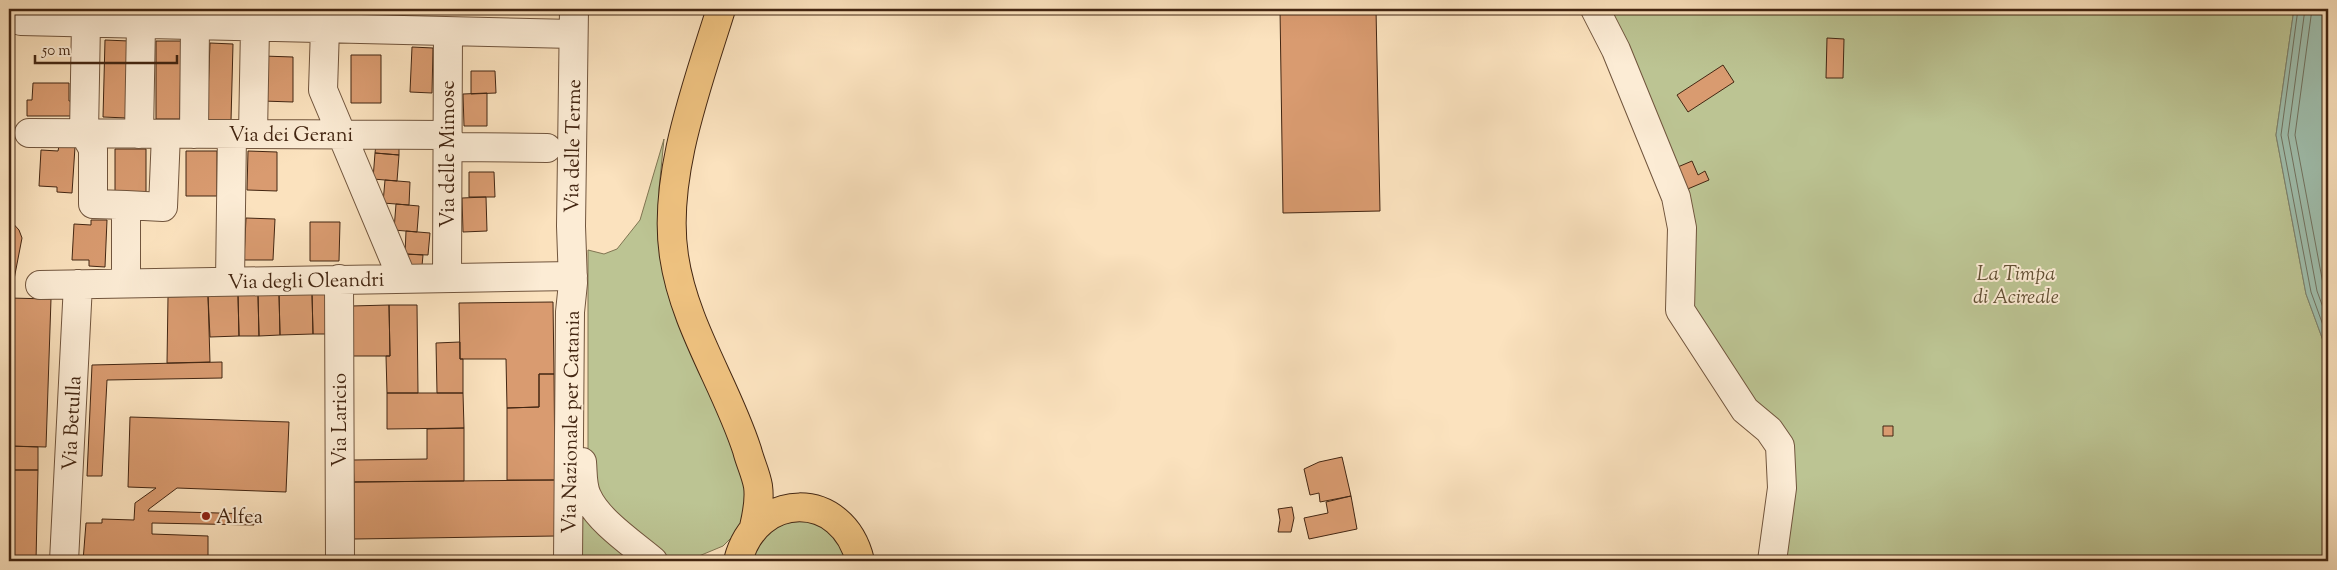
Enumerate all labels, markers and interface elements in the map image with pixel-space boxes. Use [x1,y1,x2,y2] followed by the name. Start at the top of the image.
[35,32,178,64] scale bar
[41,41,71,62] text: 50 m
[559,79,590,213] street label: Via delle Terme
[435,80,464,228] street label: Via delle Mimose
[229,122,354,151] street label: Via dei Gerani
[1973,261,2059,313] park label: La Timpa di Acireale
[227,267,385,298] street label: Via degli Oleandri
[556,310,589,534] street label: Via Nazionale per Catania
[327,373,356,467] street label: Via Laricio
[57,375,90,471] street label: Via Betulla
[216,504,263,533] place label: Alfea
[200,510,212,522] marker: Alfea

